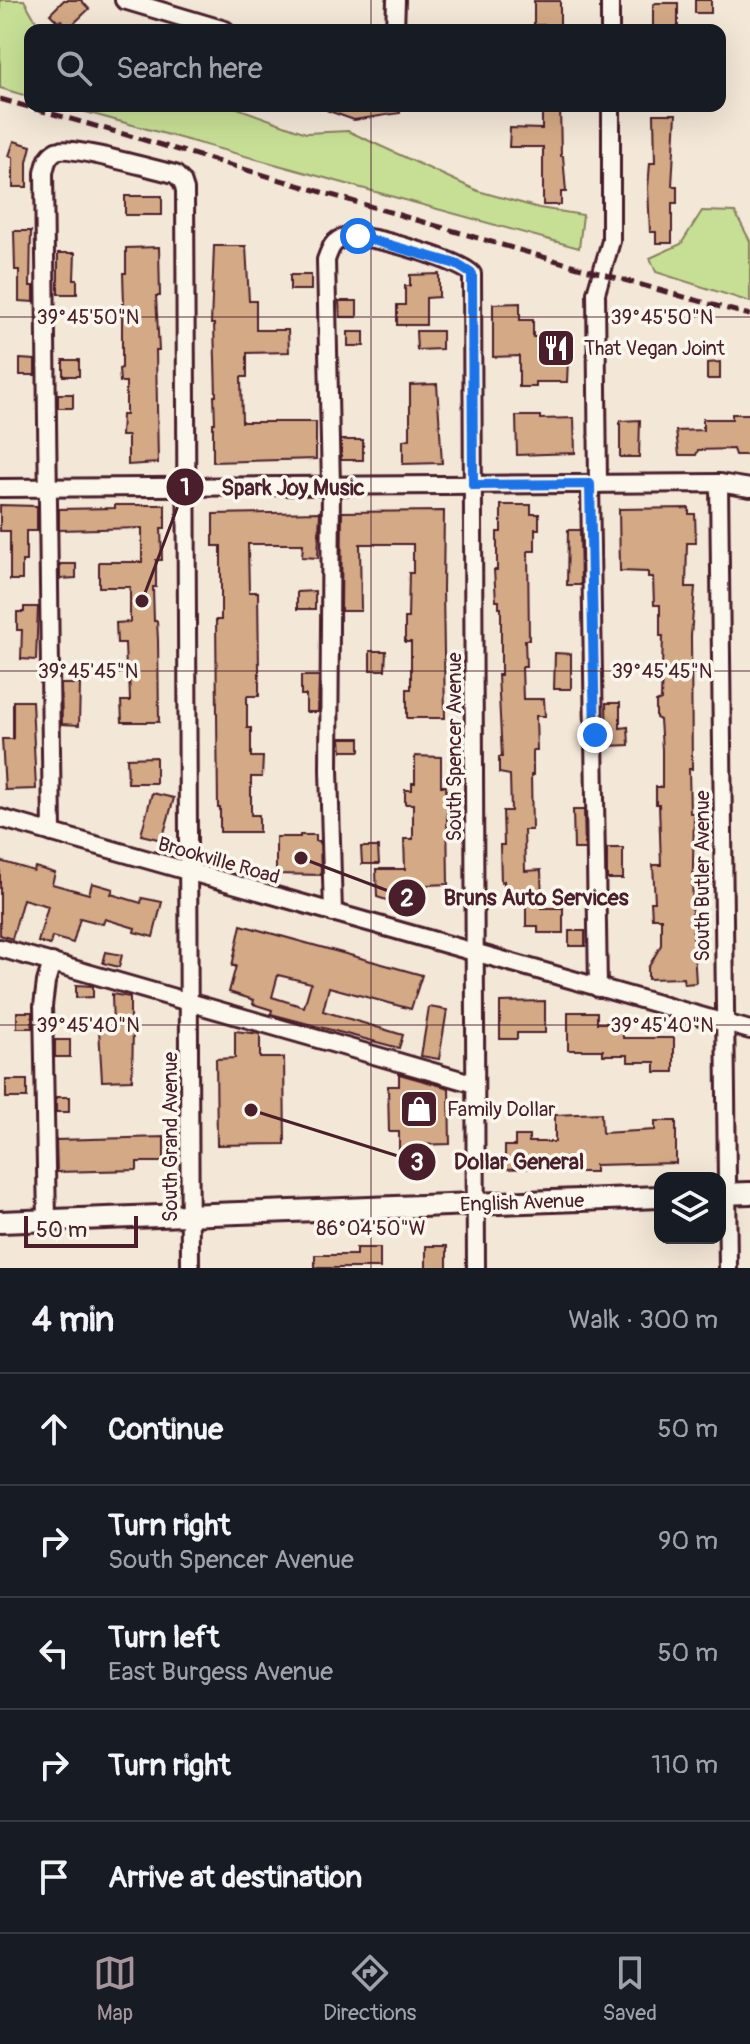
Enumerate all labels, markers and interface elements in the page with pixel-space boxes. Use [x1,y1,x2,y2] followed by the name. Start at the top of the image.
[24,24,726,112] search box
[52,46,96,90] icon: search
[116,50,263,87] text: Search here
[340,218,376,254] route start
[37,305,139,330] text: 39°45'50"N
[611,305,713,330] text: 39°45'50"N
[535,327,577,369] restaurant icon: That Vegan Joint
[584,336,726,361] place label: That Vegan Joint
[165,464,380,510] callout: Spark Joy Music
[180,473,190,502] text: 1
[221,474,365,502] text: Spark Joy Music
[442,652,467,842] street label: South Spencer Avenue
[38,659,138,684] text: 39°45'45"N
[612,659,712,684] text: 39°45'45"N
[577,717,613,753] route end
[690,790,715,962] street label: South Butler Avenue
[155,831,283,890] street label: Brookville Road
[387,875,644,921] callout: Bruns Auto Services
[400,884,414,913] text: 2
[443,884,629,912] text: Bruns Auto Services
[36,1013,140,1038] text: 39°45'40"N
[610,1013,714,1038] text: 39°45'40"N
[158,1052,183,1222] street label: South Grand Avenue
[398,1088,440,1130] shop icon: Family Dollar
[447,1097,555,1122] place label: Family Dollar
[397,1139,600,1185] callout: Dollar General
[410,1148,424,1177] text: 3
[454,1148,584,1176] text: Dollar General
[654,1172,726,1244] map controls
[654,1172,726,1244] button: layers
[459,1188,585,1217] street label: English Avenue
[24,1212,138,1248] scale bar
[36,1216,87,1244] text: 50 m
[316,1216,426,1241] text: 86°04'50"W
[32,1299,114,1342] text: 4 min
[568,1304,718,1336] text: Walk · 300 m
[32,1407,76,1451] icon: ahead
[108,1411,223,1448] text: Continue
[657,1413,718,1445] text: 50 m
[108,1507,231,1544] text: Turn right
[32,1519,76,1563] icon: right
[658,1525,718,1557] text: 90 m
[108,1544,354,1576] text: South Spencer Avenue
[108,1619,219,1656] text: Turn left
[32,1631,76,1675] icon: left
[657,1637,718,1669] text: 50 m
[108,1656,333,1688] text: East Burgess Avenue
[32,1743,76,1787] icon: right
[108,1747,231,1784] text: Turn right
[651,1749,718,1781] text: 110 m
[32,1855,76,1899] icon: arrive
[108,1859,362,1896] text: Arrive at destination
[93,1951,137,2027] tab: Map
[323,1951,416,2027] tab: Directions
[602,1951,657,2027] tab: Saved

